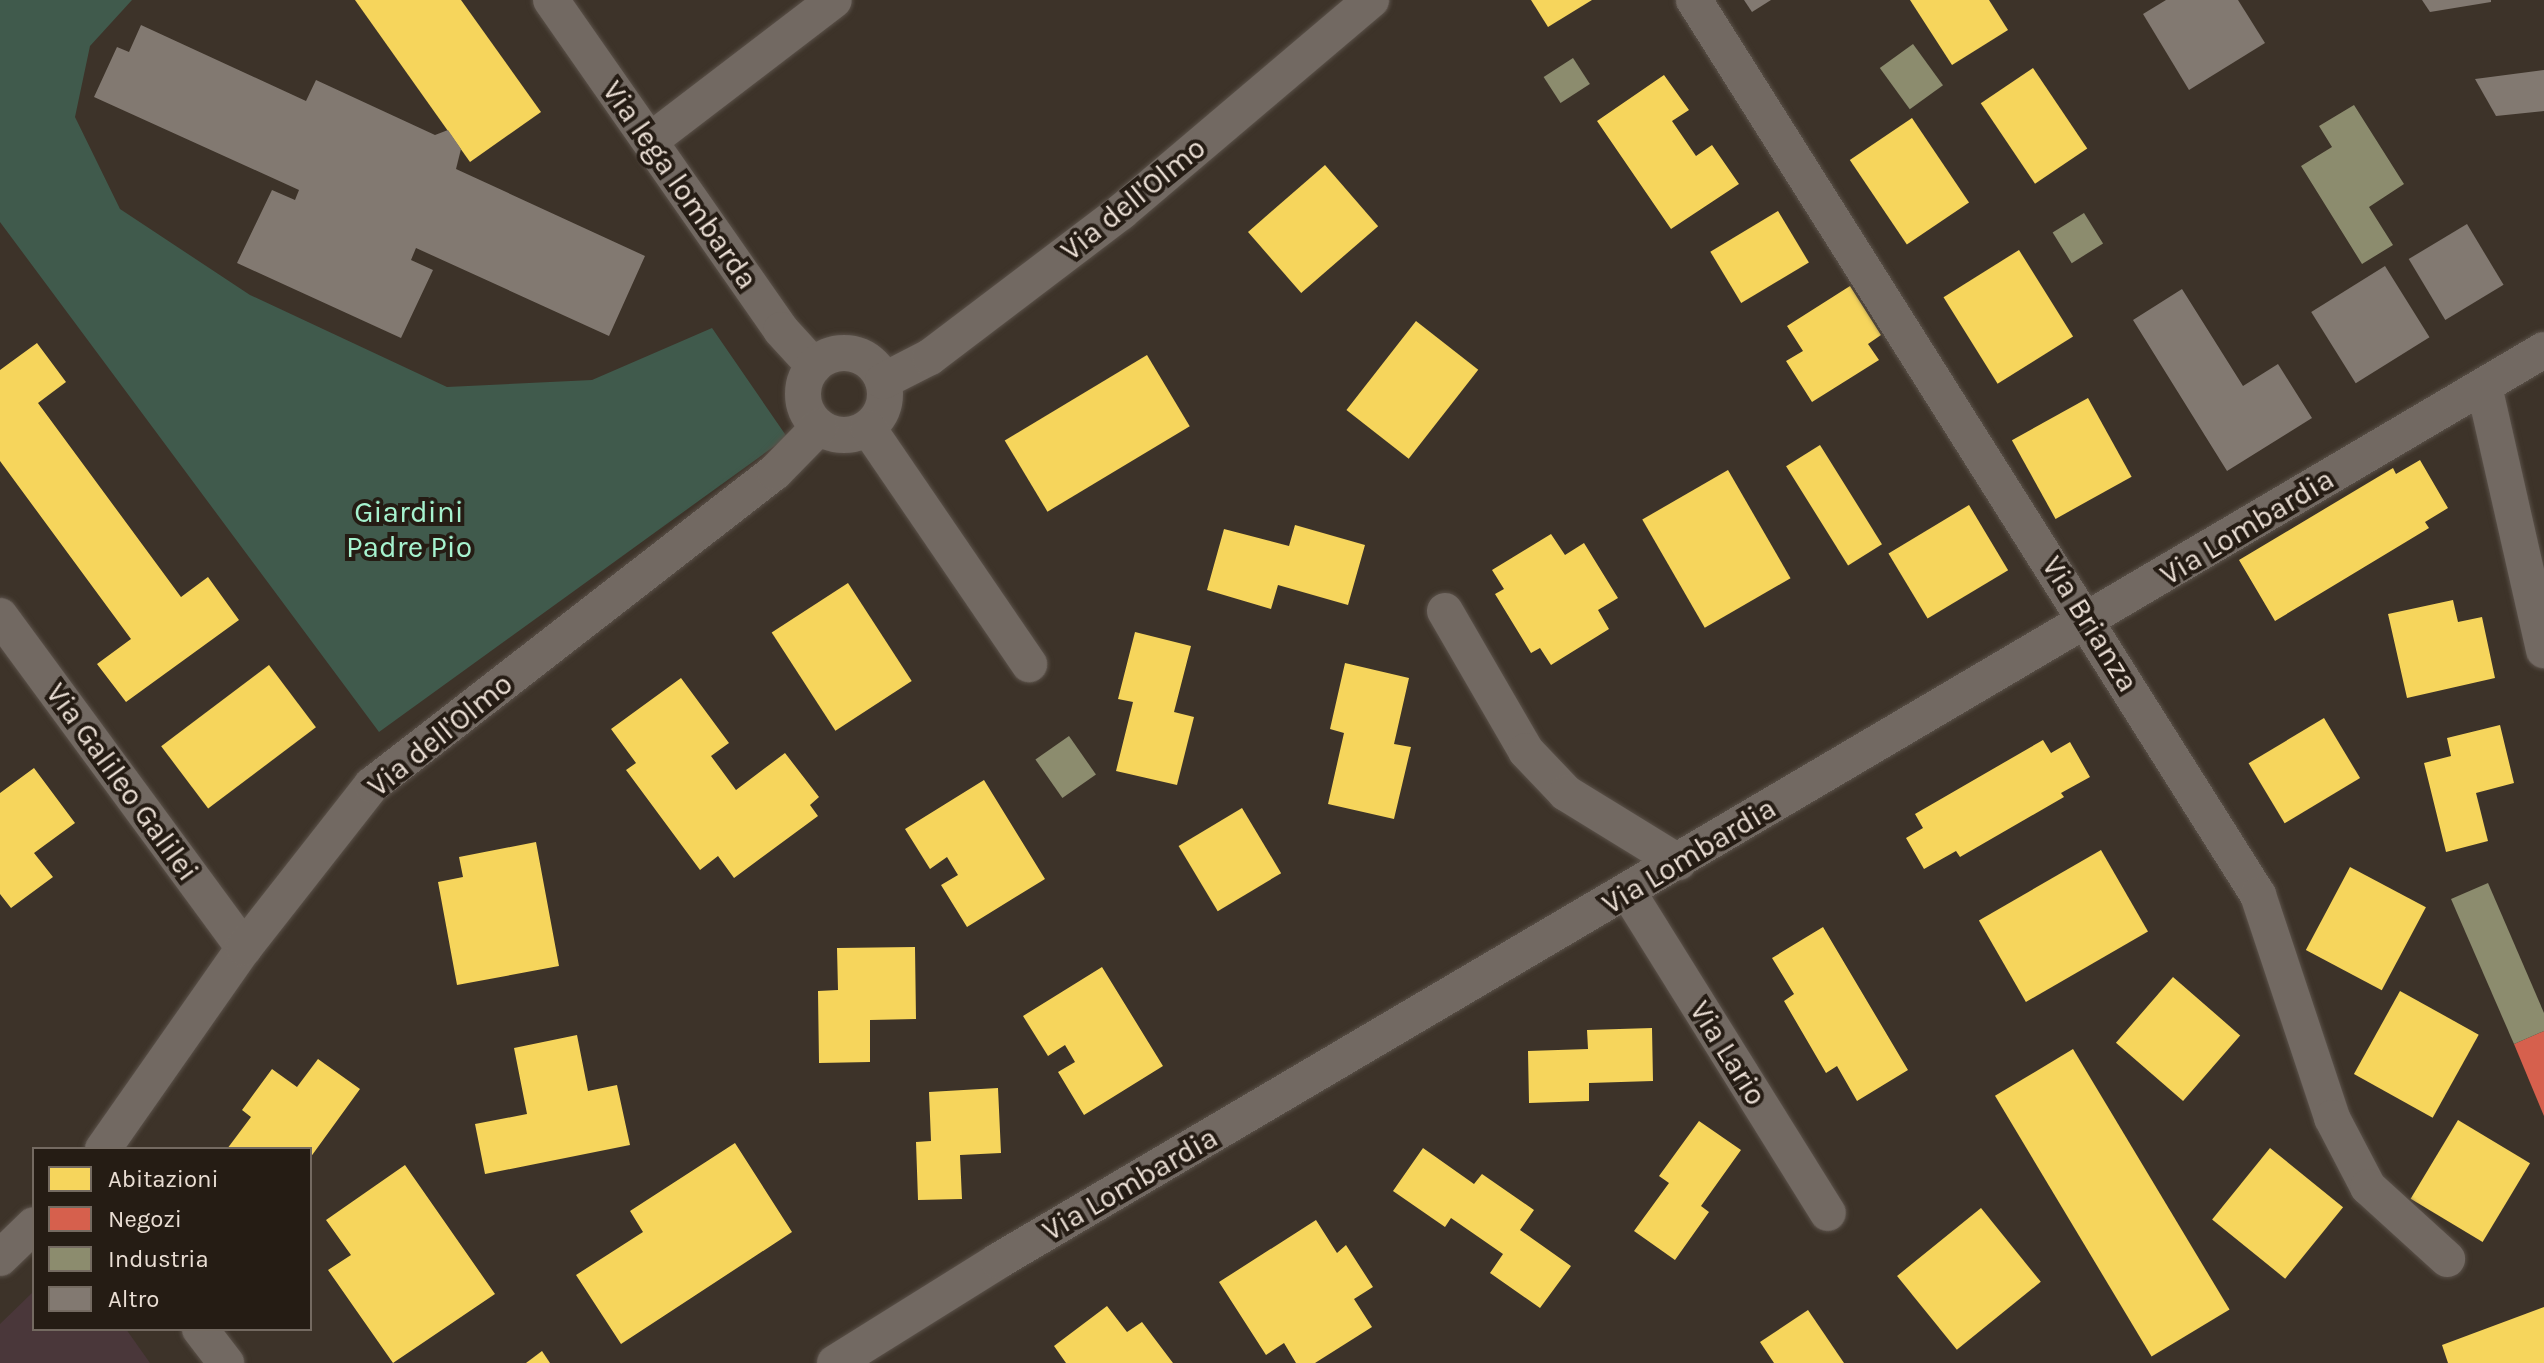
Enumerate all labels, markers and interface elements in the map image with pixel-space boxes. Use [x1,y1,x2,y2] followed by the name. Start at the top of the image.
[595,74,765,296] street label: Via lega lombarda
[1053,130,1213,268] street label: Via dell'Olmo
[2154,461,2340,593] street label: Via Lombardia
[346,494,472,564] park label: Giardini Padre Pio
[2034,549,2146,699] street label: Via Brianza
[360,666,520,804] street label: Via dell'Olmo
[38,676,206,888] street label: Via Galileo Galilei
[1596,790,1782,922] street label: Via Lombardia
[1682,994,1774,1112] street label: Via Lario
[1036,1119,1224,1249] street label: Via Lombardia
[32,1147,312,1331] legend
[108,1165,219,1193] text: Abitazioni
[108,1205,182,1233] text: Negozi
[108,1245,209,1273] text: Industria
[108,1285,159,1313] text: Altro

